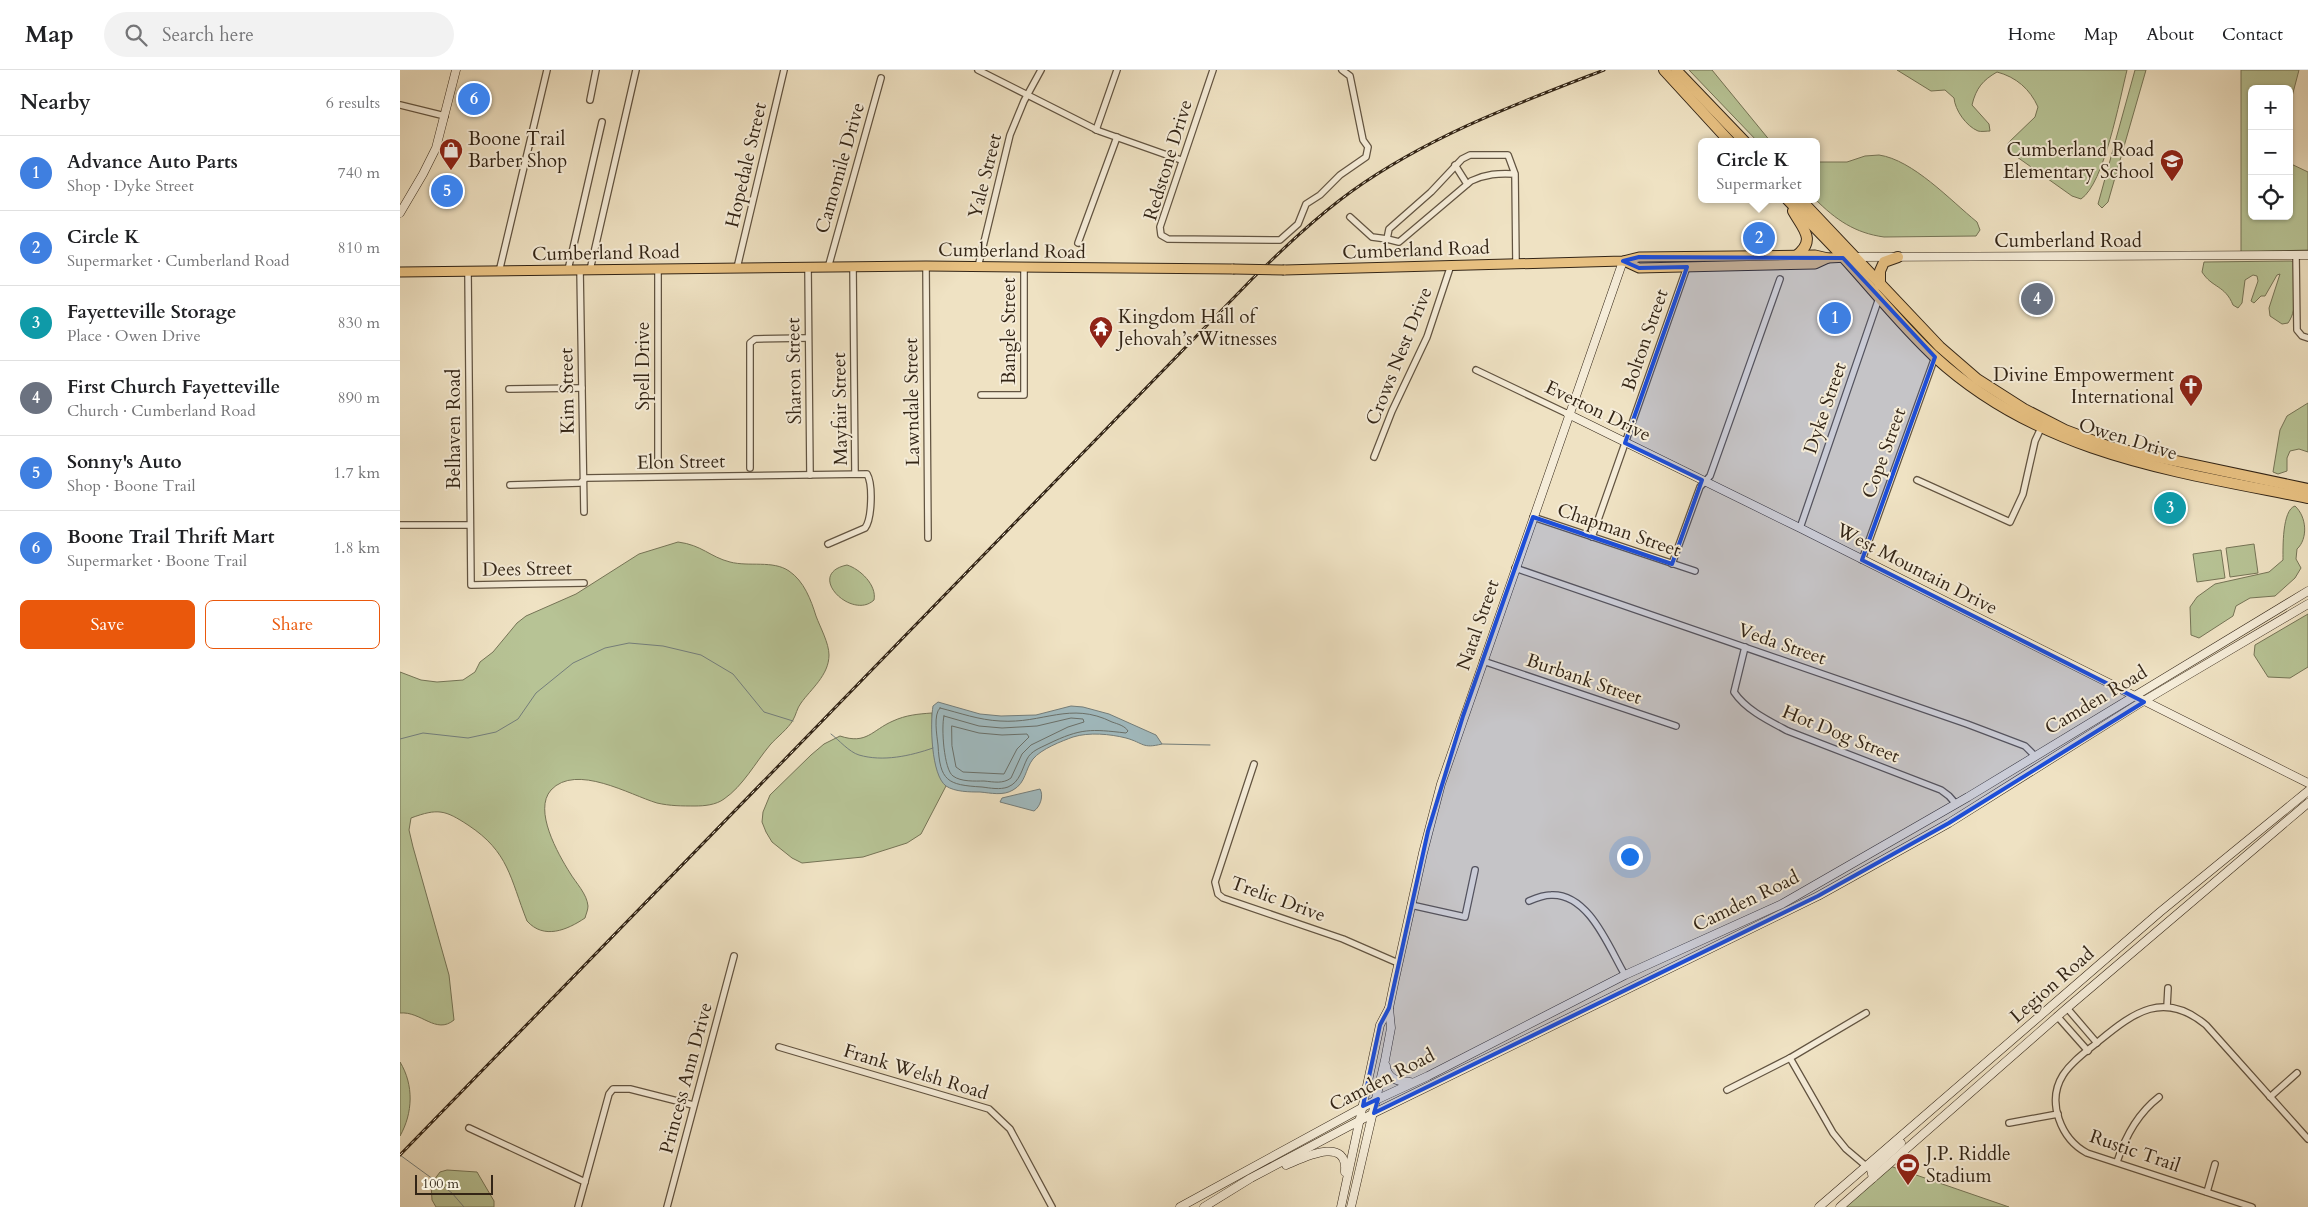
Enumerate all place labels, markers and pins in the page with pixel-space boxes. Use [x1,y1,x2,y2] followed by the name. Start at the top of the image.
[458,80,490,118] pin: 6
[468,126,567,174] place label: Boone Trail Barber Shop
[438,137,464,171] shop icon: Boone Trail Barber Shop
[2003,137,2154,185] place label: Cumberland Road Elementary School
[2159,148,2185,182] school or university icon: Cumberland Road Elementary School
[431,172,463,210] pin: 5
[1743,219,1775,257] pin: 2
[2021,280,2053,318] pin: 4
[1819,299,1851,337] pin: 1
[1115,304,1277,352] place label: Kingdom Hall of Jehovah’s Witnesses
[1088,315,1114,349] temple icon: Kingdom Hall of Jehovah’s Witnesses
[1993,362,2174,410] place label: Divine Empowerment International
[2178,373,2204,407] church icon: Divine Empowerment International
[2154,489,2186,527] pin: 3
[1923,1141,2011,1189] place label: J.P. Riddle Stadium
[1895,1152,1921,1186] sports icon: J.P. Riddle Stadium

